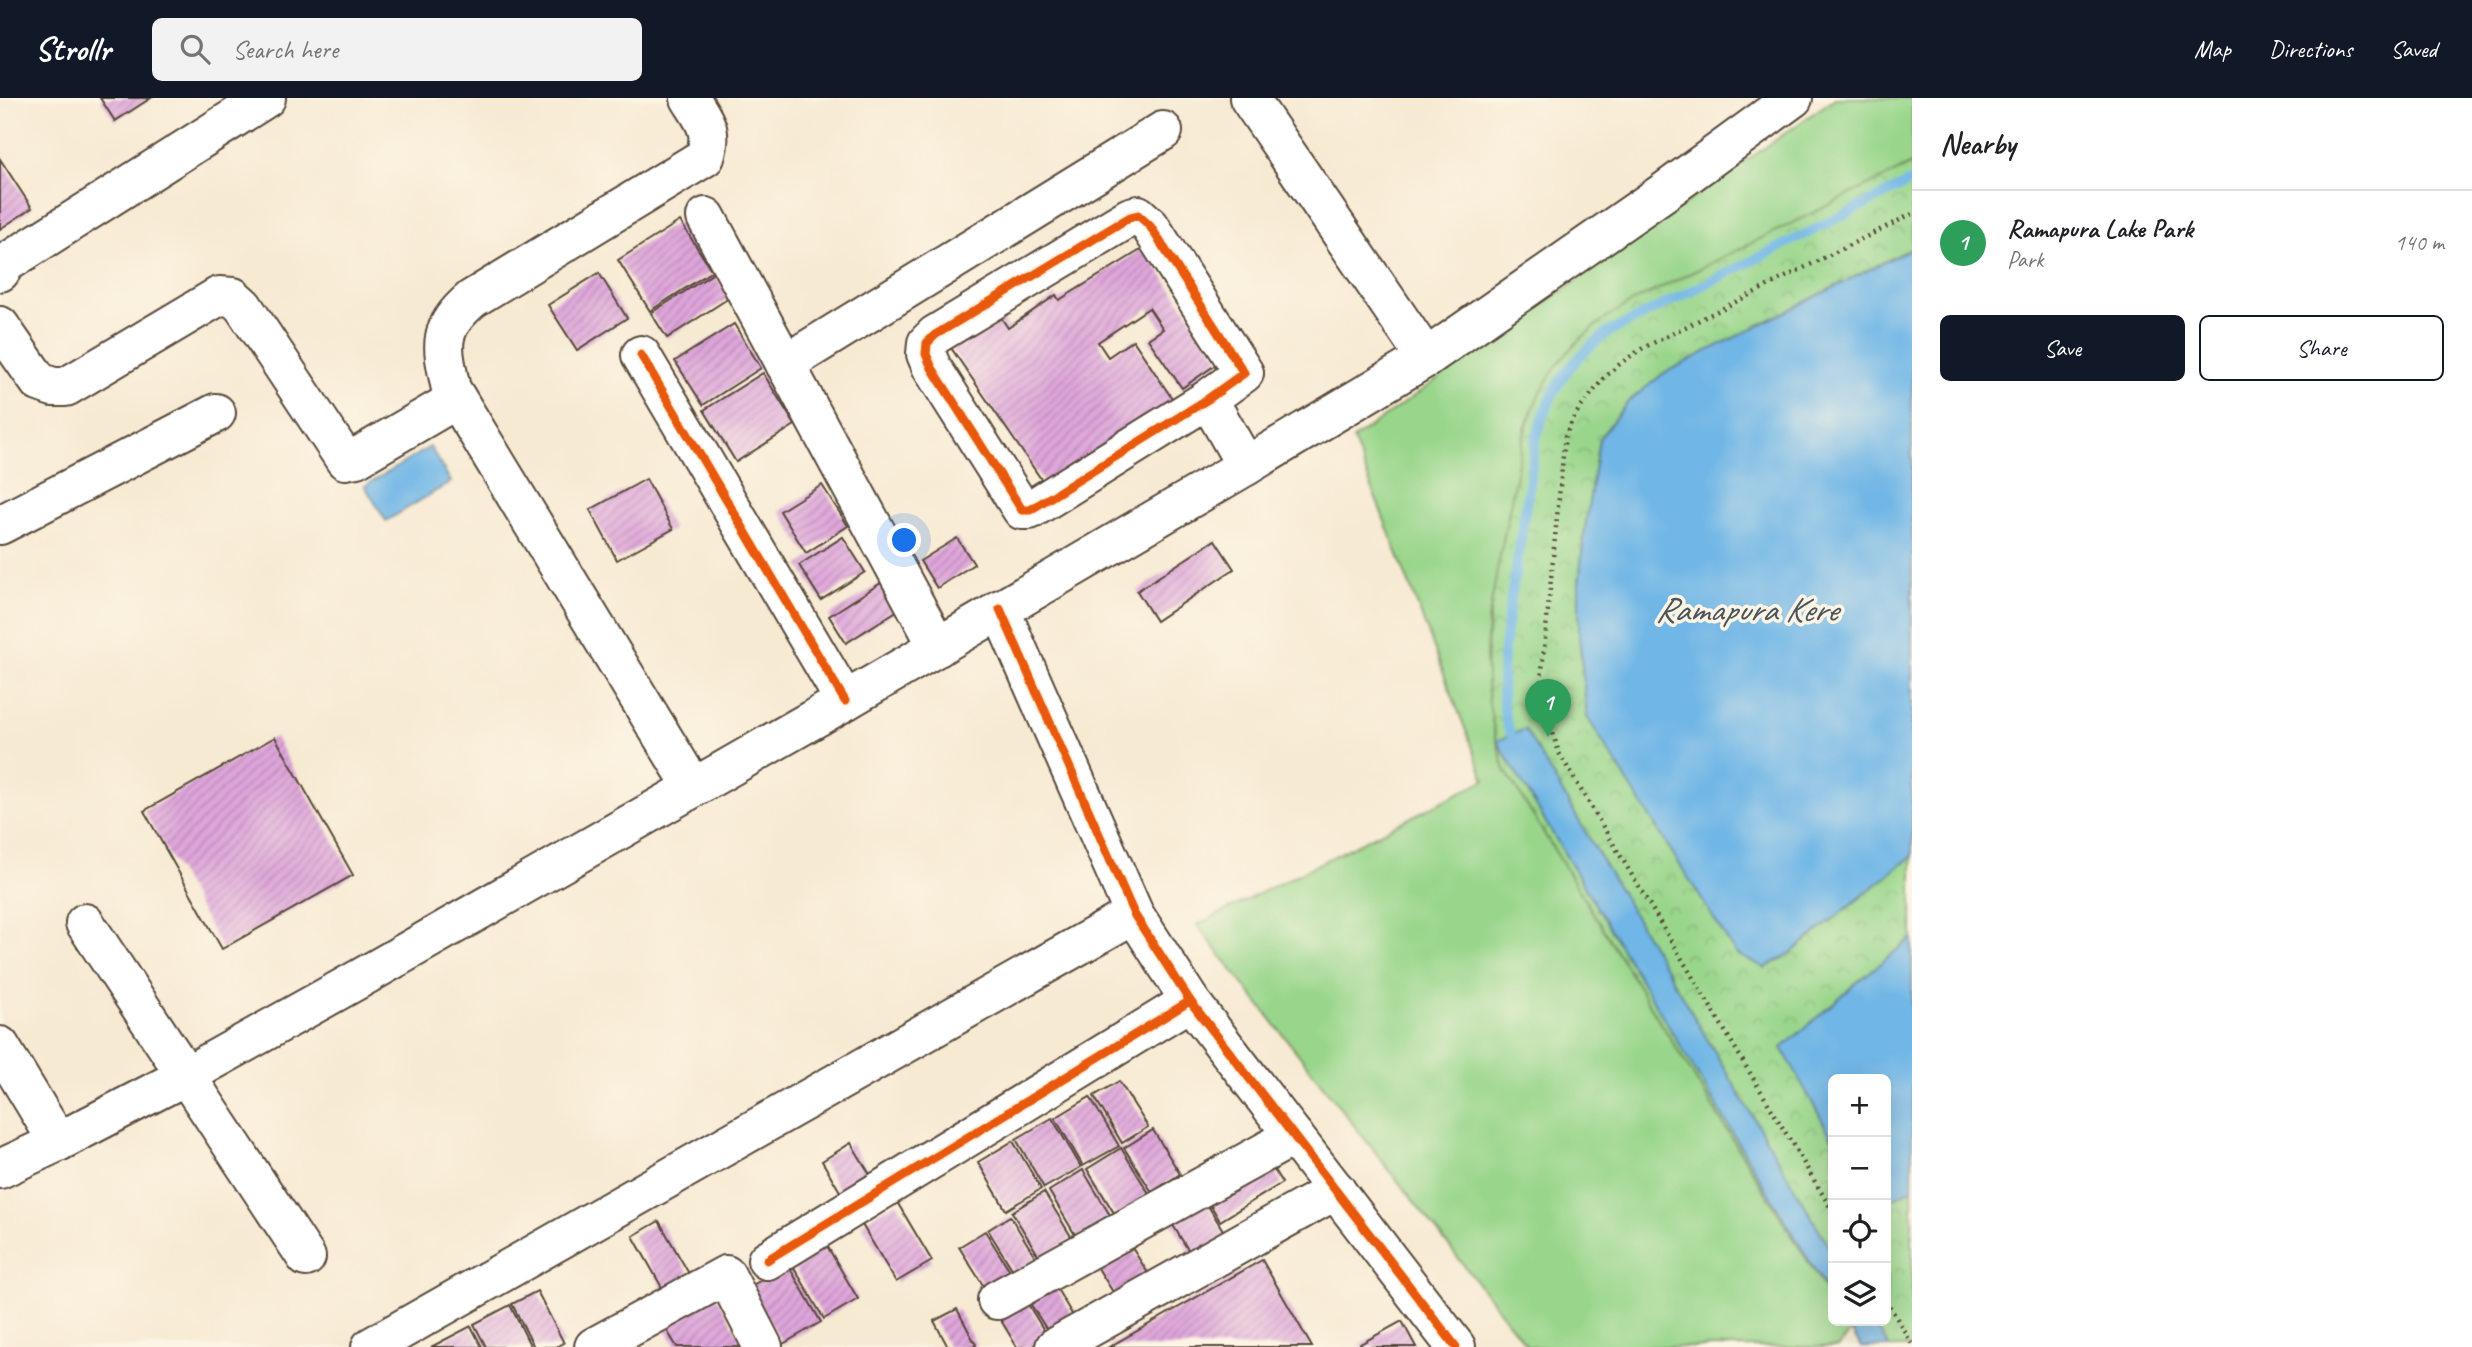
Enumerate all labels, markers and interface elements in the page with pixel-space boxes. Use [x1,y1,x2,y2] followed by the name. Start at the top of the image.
[152,18,642,81] search box
[35,28,110,70] text: Strollr
[176,30,214,68] icon: search
[232,33,338,66] text: Search here
[2194,34,2231,64] text: Map
[2269,34,2352,64] text: Directions
[2390,34,2437,64] text: Saved
[1940,125,2016,163] text: Nearby
[2007,212,2193,245] text: Ramapura Lake Park
[1958,228,1968,257] text: 1
[2395,228,2444,257] text: 140 m
[2007,245,2043,274] text: Park
[1940,315,2185,381] button: Save
[2199,315,2444,381] button: Share
[887,523,921,557] your location
[1655,587,1841,632] water label: Ramapura Kere
[1525,679,1571,737] pin: 1
[1828,1074,1891,1326] map controls
[1828,1074,1891,1137] button: +
[1828,1137,1891,1200] button: −
[1828,1200,1891,1263] button: locate
[1828,1263,1891,1326] button: layers

